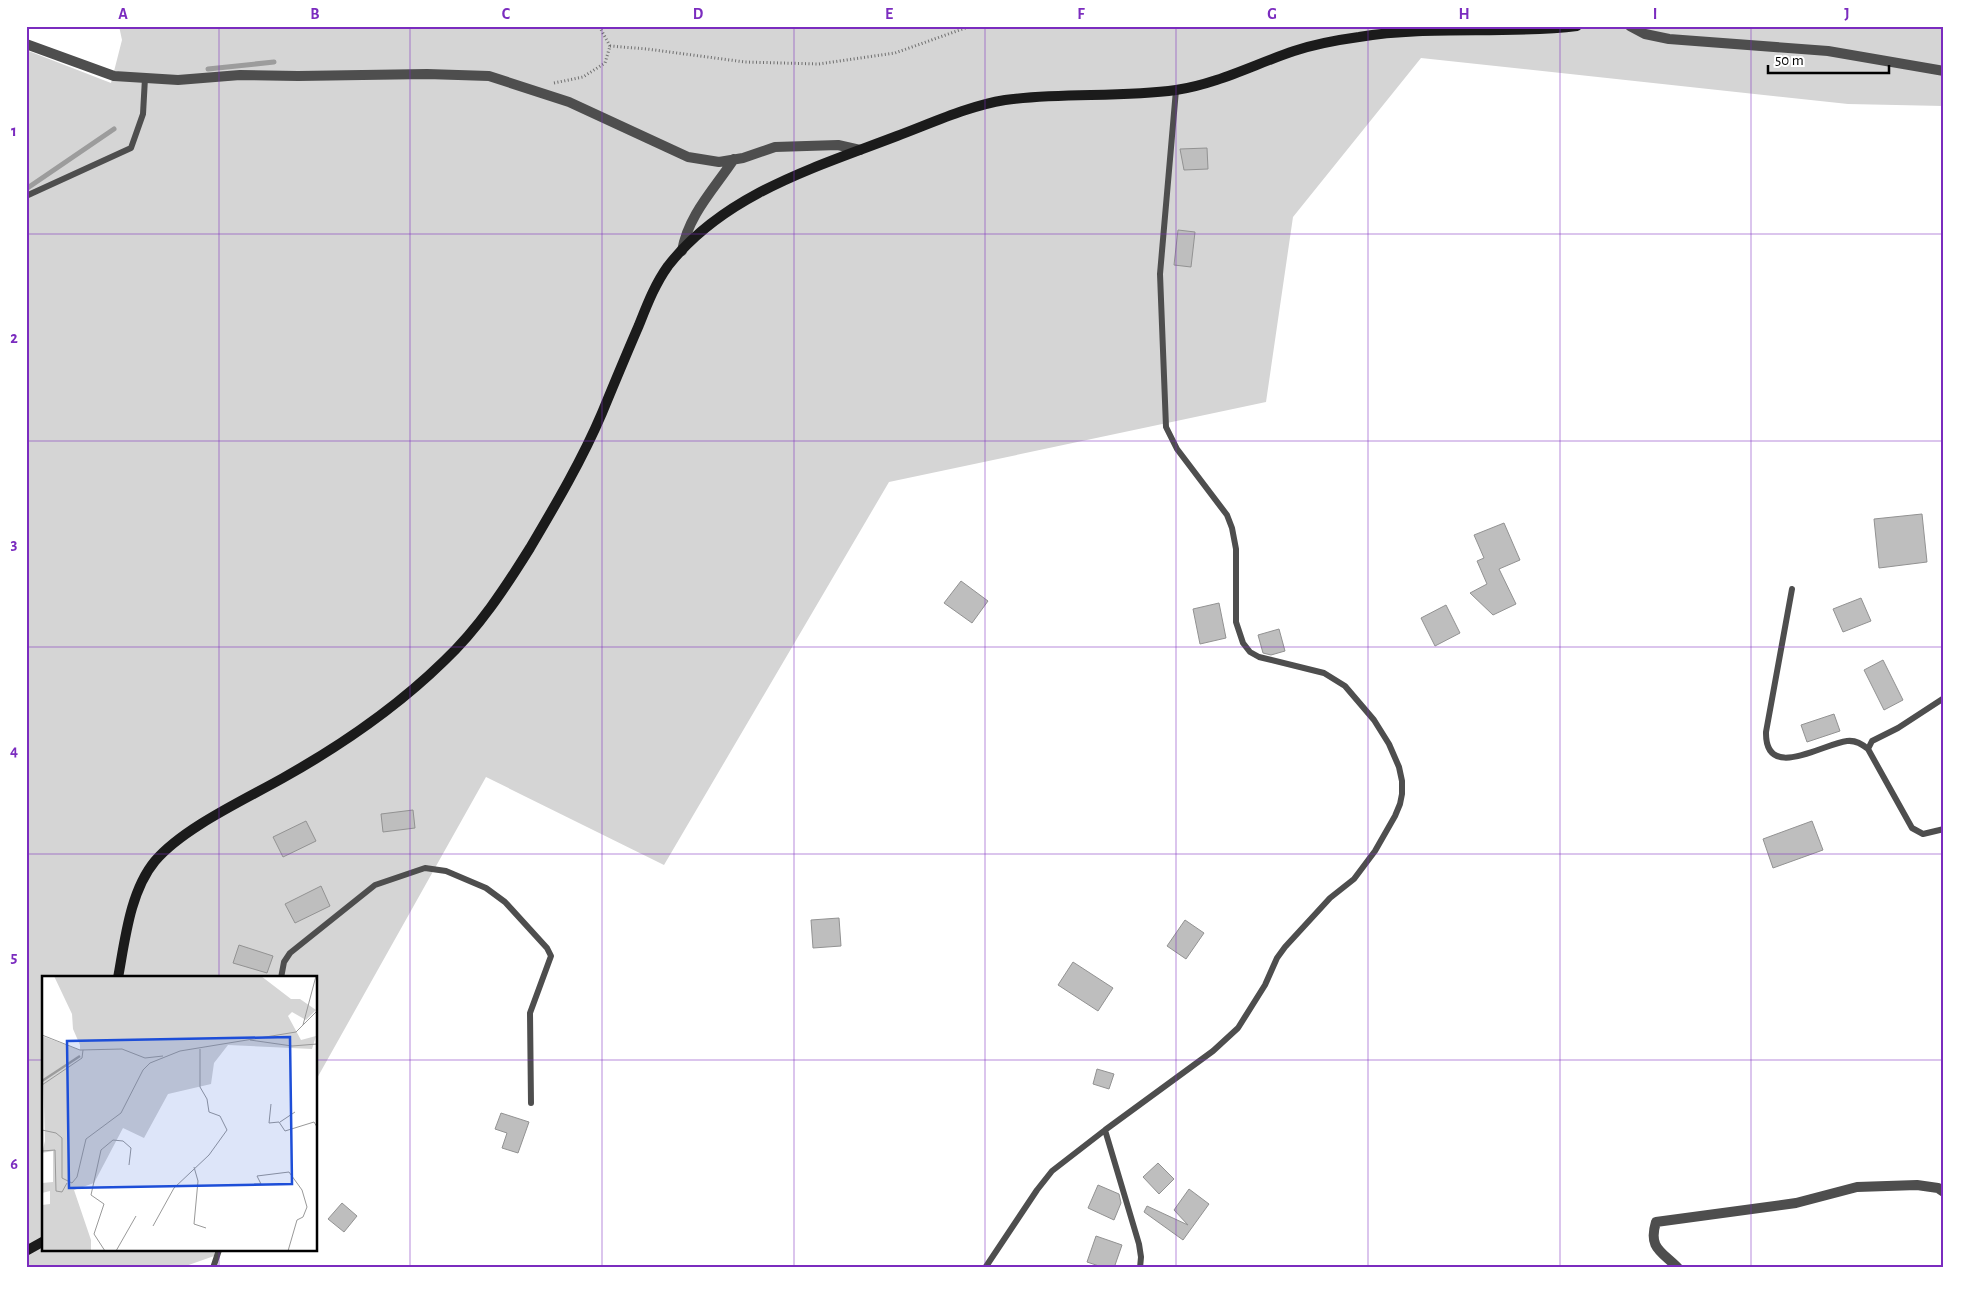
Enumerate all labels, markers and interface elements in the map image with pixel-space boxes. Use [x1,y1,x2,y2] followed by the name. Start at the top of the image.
[118,6,128,22] text: A
[310,6,320,22] text: B
[502,6,511,22] text: C
[693,6,704,22] text: D
[885,6,893,22] text: E
[1077,6,1085,22] text: F
[1267,6,1277,22] text: G
[1458,6,1470,22] text: H
[1653,6,1657,22] text: I
[1844,6,1850,22] text: J
[1768,42,1889,74] scale bar
[1775,53,1804,68] text: 50 m
[11,123,17,139] text: 1
[10,330,18,346] text: 2
[11,536,18,552] text: 3
[10,743,18,759] text: 4
[11,949,18,965] text: 5
[42,976,318,1252] inset map
[10,1156,18,1172] text: 6

